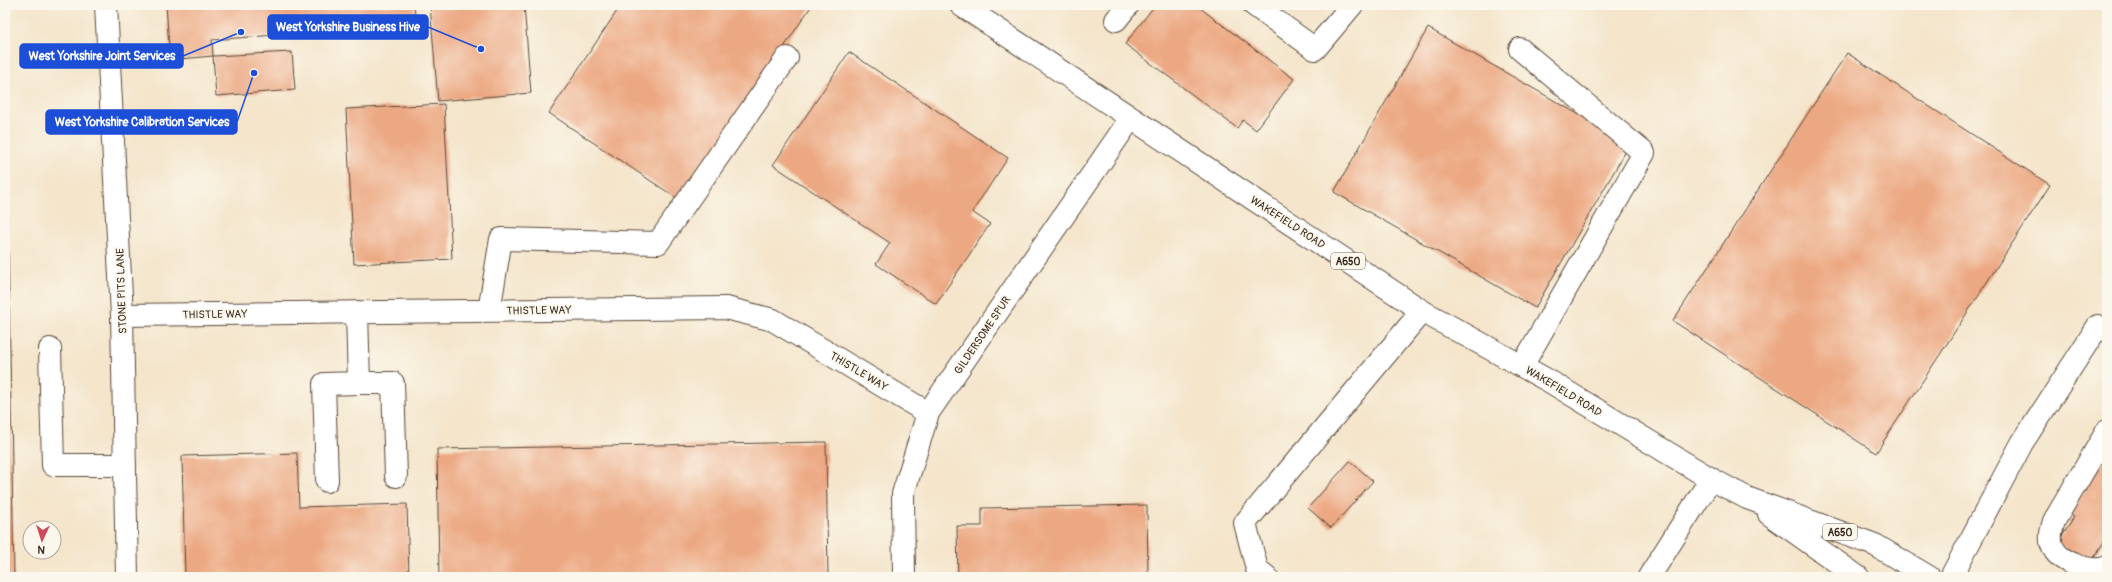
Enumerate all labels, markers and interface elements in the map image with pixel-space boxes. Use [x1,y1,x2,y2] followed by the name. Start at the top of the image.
[268,15,428,39] callout: West Yorkshire Business Hive
[276,20,421,35] text: West Yorkshire Business Hive
[20,44,183,68] callout: West Yorkshire Joint Services
[29,49,176,64] text: West Yorkshire Joint Services
[46,110,237,134] callout: West Yorkshire Calibration Services
[55,115,230,130] text: West Yorkshire Calibration Services
[1248,193,1328,251] street label: WAKEFIELD ROAD
[113,248,129,334] street label: STONE PITS LANE
[1331,253,1365,269] road number: A650
[952,294,1013,377] street label: GILDERSOME SPUR
[506,303,572,318] street label: THISTLE WAY
[182,307,248,322] street label: THISTLE WAY
[827,349,891,394] street label: THISTLE WAY
[1523,364,1604,419] street label: WAKEFIELD ROAD
[22,520,62,560] north arrow
[1823,524,1857,540] road number: A650
[37,543,46,556] text: N

